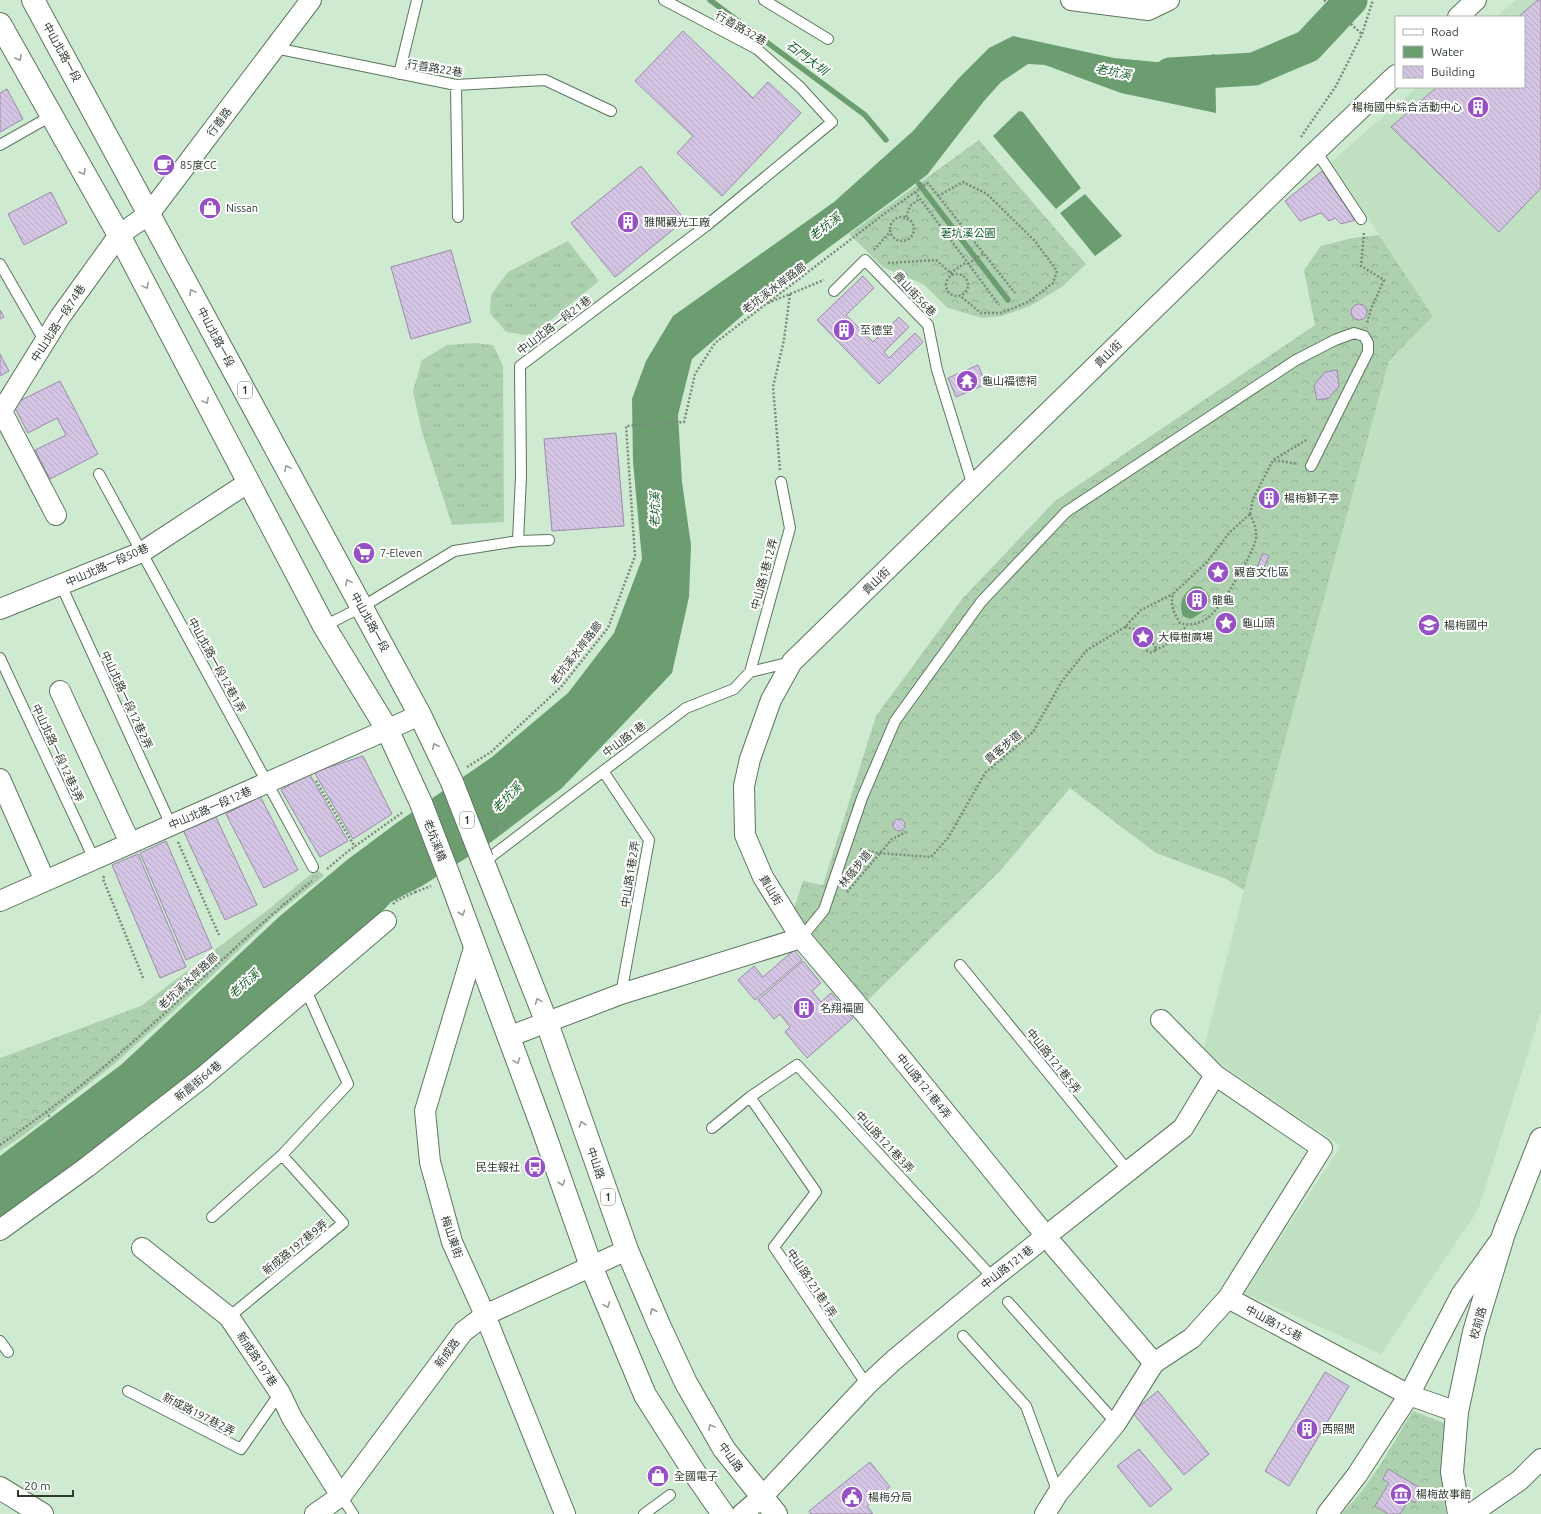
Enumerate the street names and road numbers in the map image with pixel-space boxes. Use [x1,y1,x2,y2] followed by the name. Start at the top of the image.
[714,9,768,47] street label: 行善路32巷
[41,20,83,84] street label: 中山北路一段
[406,58,464,78] street label: 行善路22巷
[204,105,234,139] street label: 行善路
[740,260,808,316] street label: 老坑溪水岸路廊
[891,269,939,319] street label: 貴山街56巷
[29,282,87,364] street label: 中山北路一段74巷
[515,293,593,357] street label: 中山北路一段21巷
[195,305,237,369] street label: 中山北路一段
[1092,338,1124,370] street label: 貴山街
[238,382,252,398] road number: 1
[749,537,779,611] street label: 中山路1巷12弄
[64,541,150,589] street label: 中山北路一段50巷
[860,565,892,597] street label: 貴山街
[349,590,391,654] street label: 中山北路一段
[186,615,248,715] street label: 中山北路一段12巷1弄
[548,619,604,687] street label: 老坑溪水岸路廊
[99,649,155,751] street label: 中山北路一段12巷2弄
[30,702,86,804] street label: 中山北路一段12巷3弄
[600,719,648,759] street label: 中山路1巷
[982,728,1024,766] street label: 貴客步道
[167,784,253,832] street label: 中山北路一段12巷
[460,812,474,828] road number: 1
[422,817,448,863] street label: 老坑溪橋
[619,840,641,908] street label: 中山路1巷2弄
[836,848,874,890] street label: 林蔭步道
[757,873,785,907] street label: 貴山街
[156,950,220,1012] street label: 老坑溪水岸路廊
[1024,1026,1084,1096] street label: 中山路121巷5弄
[894,1051,954,1121] street label: 中山路121巷4弄
[172,1059,224,1103] street label: 新農街64巷
[853,1109,917,1175] street label: 中山路121巷3弄
[585,1145,607,1181] street label: 中山路
[601,1189,615,1205] road number: 1
[439,1214,465,1260] street label: 梅山東街
[260,1217,330,1277] street label: 新成路197巷9弄
[979,1243,1035,1291] street label: 中山路121巷
[785,1247,839,1319] street label: 中山路121巷1弄
[1244,1303,1304,1343] street label: 中山路125巷
[1468,1305,1488,1341] street label: 校前路
[235,1330,279,1388] street label: 新成路197巷
[432,1336,462,1370] street label: 新成路
[161,1391,237,1437] street label: 新成路197巷2弄
[716,1440,746,1474] street label: 中山路

